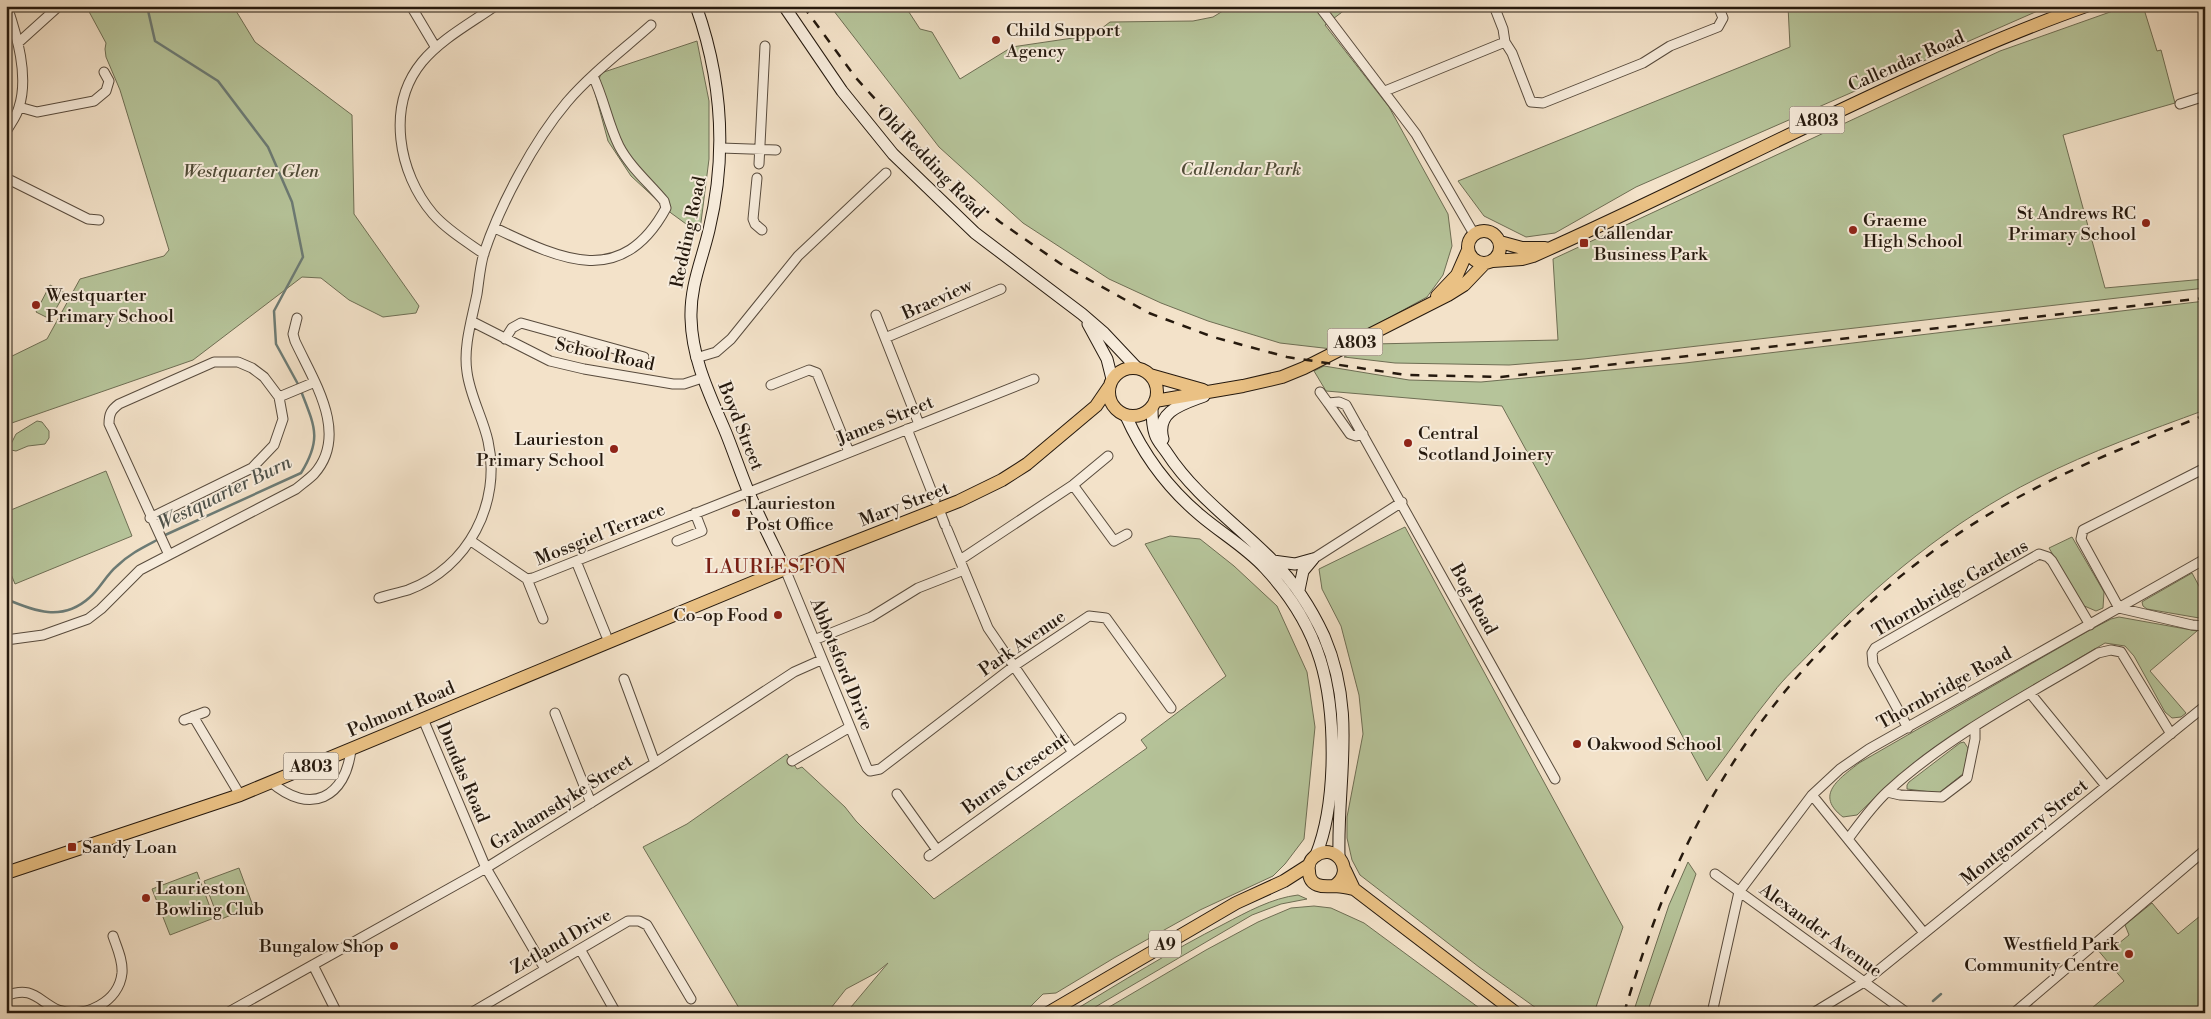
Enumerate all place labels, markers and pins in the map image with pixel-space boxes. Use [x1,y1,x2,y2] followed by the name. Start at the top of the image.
[1005,19,1121,63] place label: Child Support Agency
[990,34,1002,46] marker: Child Support Agency
[2008,202,2137,246] place label: St Andrews RC Primary School
[1863,209,1963,253] place label: Graeme High School
[2140,217,2152,229] marker: St Andrews RC Primary School
[1593,222,1709,266] place label: Callendar Business Park
[1847,224,1859,236] marker: Graeme High School
[1578,237,1590,249] marker: Callendar Business Park
[45,284,174,328] place label: Westquarter Primary School
[30,299,42,311] marker: Westquarter Primary School
[1418,422,1554,466] place label: Central Scotland Joinery
[476,428,605,472] place label: Laurieston Primary School
[1402,437,1414,449] marker: Central Scotland Joinery
[608,443,620,455] marker: Laurieston Primary School
[746,492,836,536] place label: Laurieston Post Office
[730,507,742,519] marker: Laurieston Post Office
[673,604,769,627] place label: Co-op Food
[772,609,784,621] marker: Co-op Food
[1587,733,1722,756] place label: Oakwood School
[1571,738,1583,750] marker: Oakwood School
[82,836,177,859] place label: Sandy Loan
[66,841,78,853] marker: Sandy Loan
[155,877,264,921] place label: Laurieston Bowling Club
[140,892,152,904] marker: Laurieston Bowling Club
[1964,933,2121,977] place label: Westfield Park Community Centre
[258,935,384,958] place label: Bungalow Shop
[388,940,400,952] marker: Bungalow Shop
[2123,948,2135,960] marker: Westfield Park Community Centre

